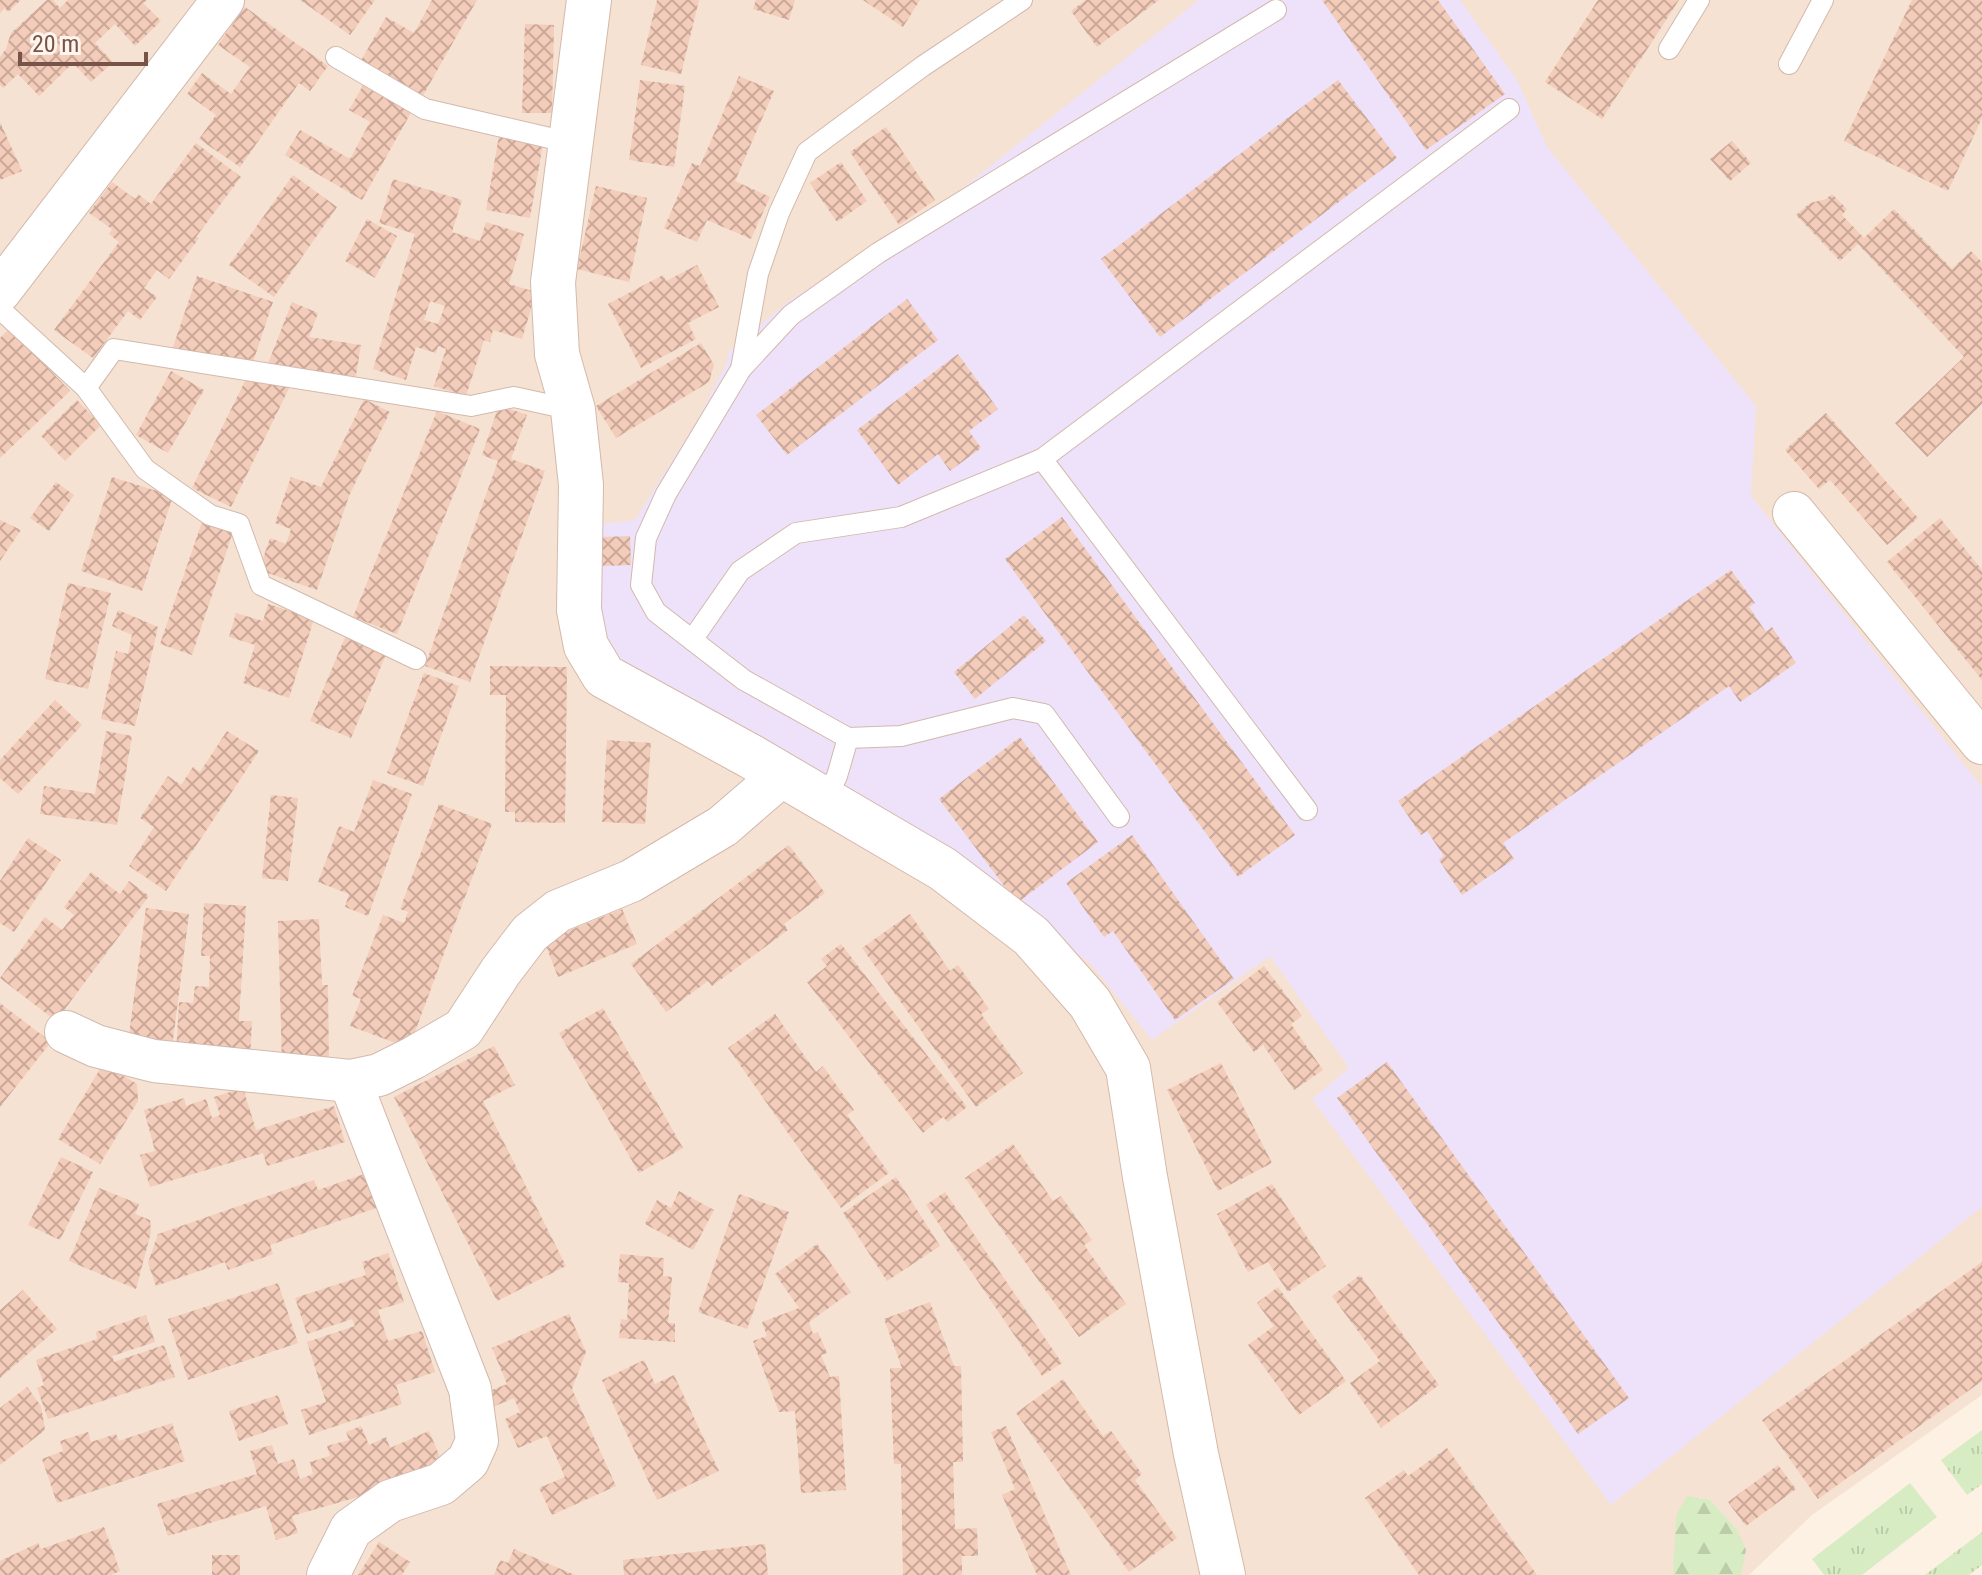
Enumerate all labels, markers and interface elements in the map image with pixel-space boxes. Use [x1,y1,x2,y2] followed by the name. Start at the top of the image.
[20,16,146,66] scale bar
[32,30,79,58] text: 20 m

